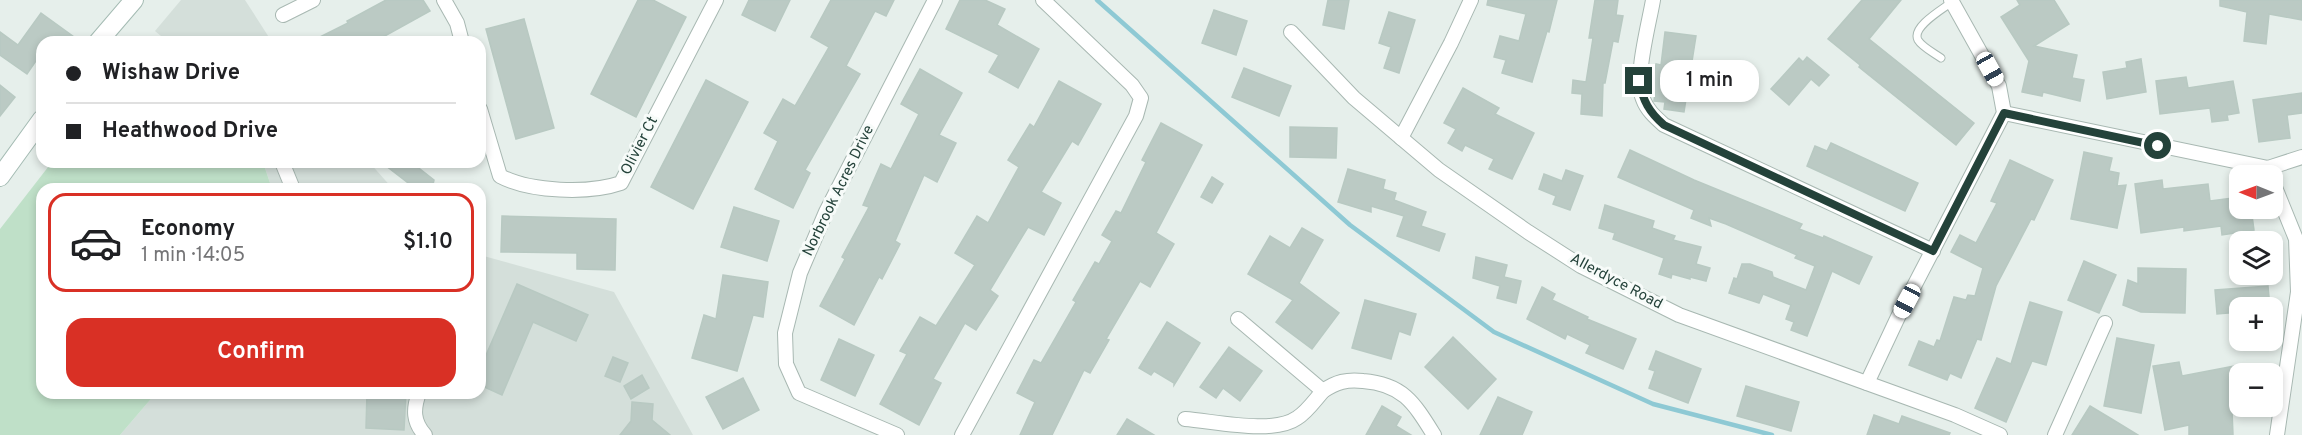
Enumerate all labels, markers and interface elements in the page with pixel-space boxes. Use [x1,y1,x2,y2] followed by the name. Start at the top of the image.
[1973,49,2007,89] car
[102,60,240,87] text: Wishaw Drive
[1660,60,1759,102] callout: 1 min
[1625,67,1652,94] route end
[1686,68,1733,94] text: 1 min
[617,114,663,178] street label: Olivier Ct
[102,118,278,145] text: Heathwood Drive
[799,122,879,260] street label: Norbrook Acres Drive
[2144,132,2171,159] route start
[2229,165,2283,219] north arrow
[2229,165,2283,417] map controls
[69,216,123,270] icon: car
[141,216,235,243] text: Economy
[403,229,453,256] text: $1.10
[2229,231,2283,285] button: layers
[141,243,245,269] text: 1 min · 14:05
[1567,250,1665,314] street label: Allerdyce Road
[1891,281,1923,321] car
[2229,297,2283,351] button: +
[66,318,456,387] button: Confirm
[2229,363,2283,417] button: −

